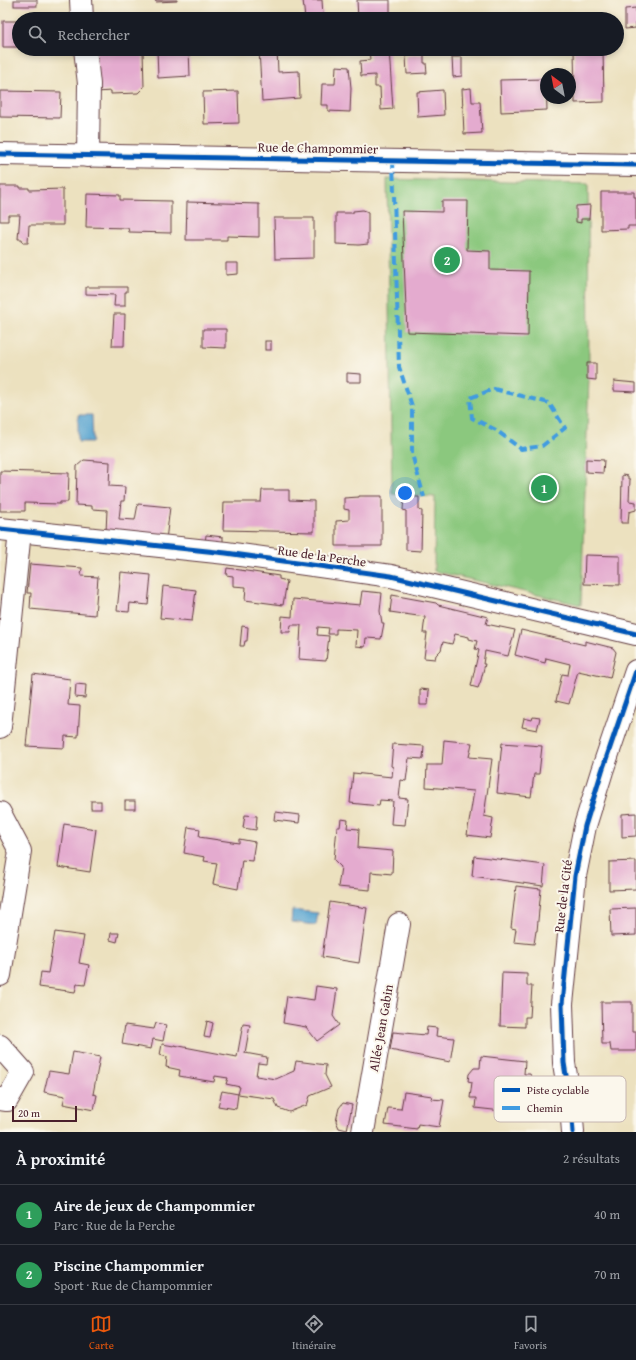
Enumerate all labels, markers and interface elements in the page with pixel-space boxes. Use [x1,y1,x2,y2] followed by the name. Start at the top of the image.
[12,12,624,56] search box
[26,23,48,45] icon: search
[58,24,130,45] text: Rechercher
[540,68,576,104] north arrow
[258,137,379,159] street label: Rue de Champommier
[434,245,460,275] pin: 2
[531,473,557,503] pin: 1
[395,483,415,503] your location
[276,540,368,572] street label: Rue de la Perche
[549,858,577,934] street label: Rue de la Cité
[364,982,398,1073] street label: Allée Jean Gabin
[494,1076,626,1122] legend
[527,1082,589,1098] text: Piste cyclable
[527,1100,563,1116] text: Chemin
[12,1104,77,1123] scale bar
[18,1105,40,1121] text: 20 m
[16,1146,105,1171] text: À proximité
[563,1149,620,1168] text: 2 résultats
[54,1195,255,1216] text: Aire de jeux de Champommier
[26,1205,32,1224] text: 1
[594,1205,620,1224] text: 40 m
[54,1216,175,1235] text: Parc · Rue de la Perche
[54,1255,204,1276] text: Piscine Champommier
[26,1265,32,1284] text: 2
[594,1265,620,1284] text: 70 m
[54,1276,212,1295] text: Sport · Rue de Champommier
[89,1313,114,1353] tab: Carte
[292,1313,336,1353] tab: Itinéraire
[514,1313,547,1353] tab: Favoris

